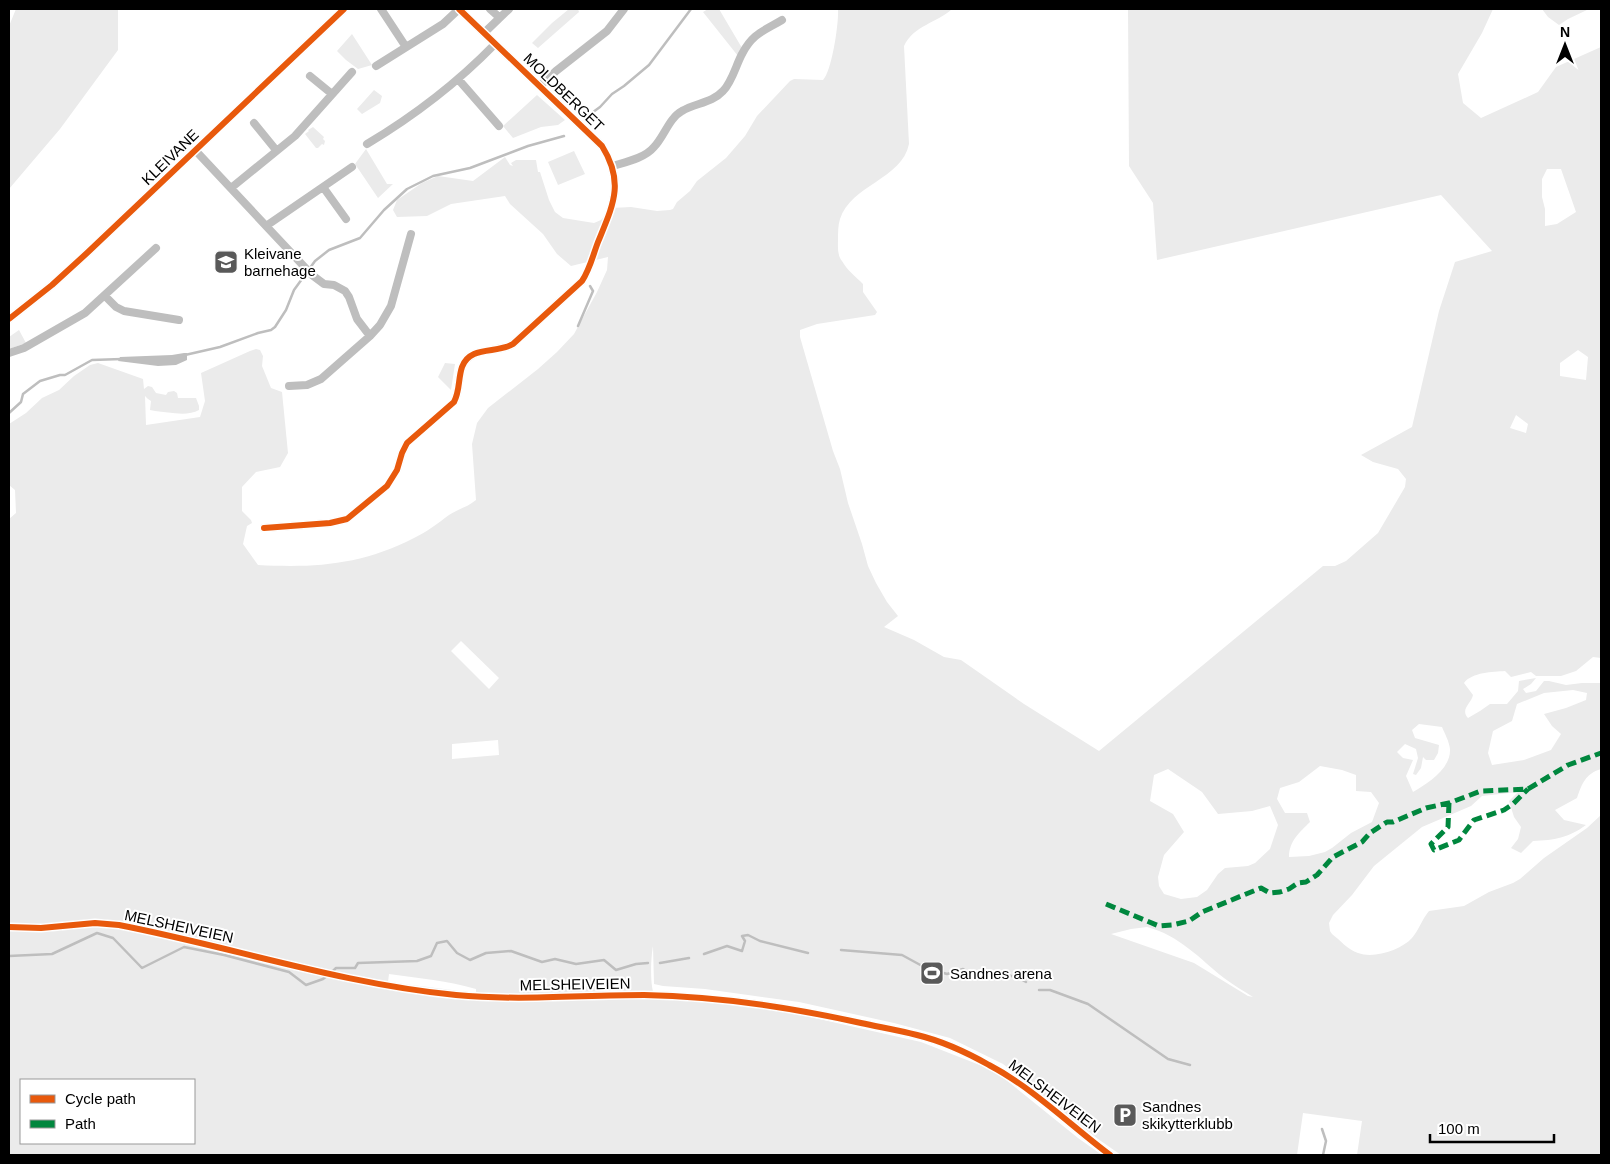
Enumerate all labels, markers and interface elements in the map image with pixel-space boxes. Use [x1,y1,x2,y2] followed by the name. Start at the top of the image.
[1540,20,1590,70] north arrow
[1560,24,1570,40] text: N
[520,49,608,135] street label: MOLDBERGET
[138,126,202,188] street label: KLEIVANE
[244,245,316,279] place label: Kleivane barnehage
[213,249,239,275] school or university icon: Kleivane barnehage
[123,906,235,946] street label: MELSHEIVEIEN
[919,960,945,986] sports icon: Sandnes arena
[950,965,1052,982] place label: Sandnes arena
[519,975,631,993] street label: MELSHEIVEIEN
[1006,1056,1104,1136] street label: MELSHEIVEIEN
[20,1079,195,1144] legend
[65,1090,136,1107] text: Cycle path
[1142,1098,1233,1132] place label: Sandnes skikytterklubb
[1112,1102,1138,1128] parking icon: Sandnes skikytterklubb
[1430,1112,1554,1144] scale bar
[65,1115,96,1132] text: Path
[1438,1120,1480,1137] text: 100 m

